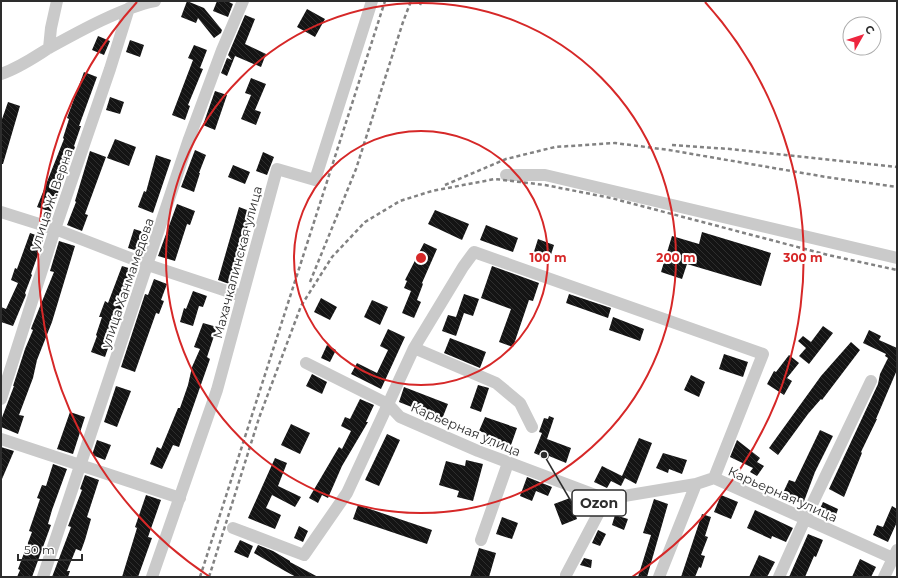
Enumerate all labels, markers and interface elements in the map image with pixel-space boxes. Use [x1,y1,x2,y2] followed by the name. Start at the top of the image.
[842,16,882,56] north arrow
[862,22,878,37] text: С
[26,146,76,253] street label: улица Ж. Верна
[209,184,265,340] street label: Махачкалинская улица
[97,216,157,351] street label: улица Ханмамедова
[530,250,566,265] text: 100 m
[656,250,696,265] text: 200 m
[782,250,823,265] text: 300 m
[414,251,428,265] centre of rings
[409,399,523,459] street label: Карьерная улица
[726,463,840,525] street label: Карьерная улица
[572,490,626,516] callout: Ozon
[580,494,618,512] text: Ozon
[18,536,82,562] scale bar
[24,542,55,557] text: 50 m

